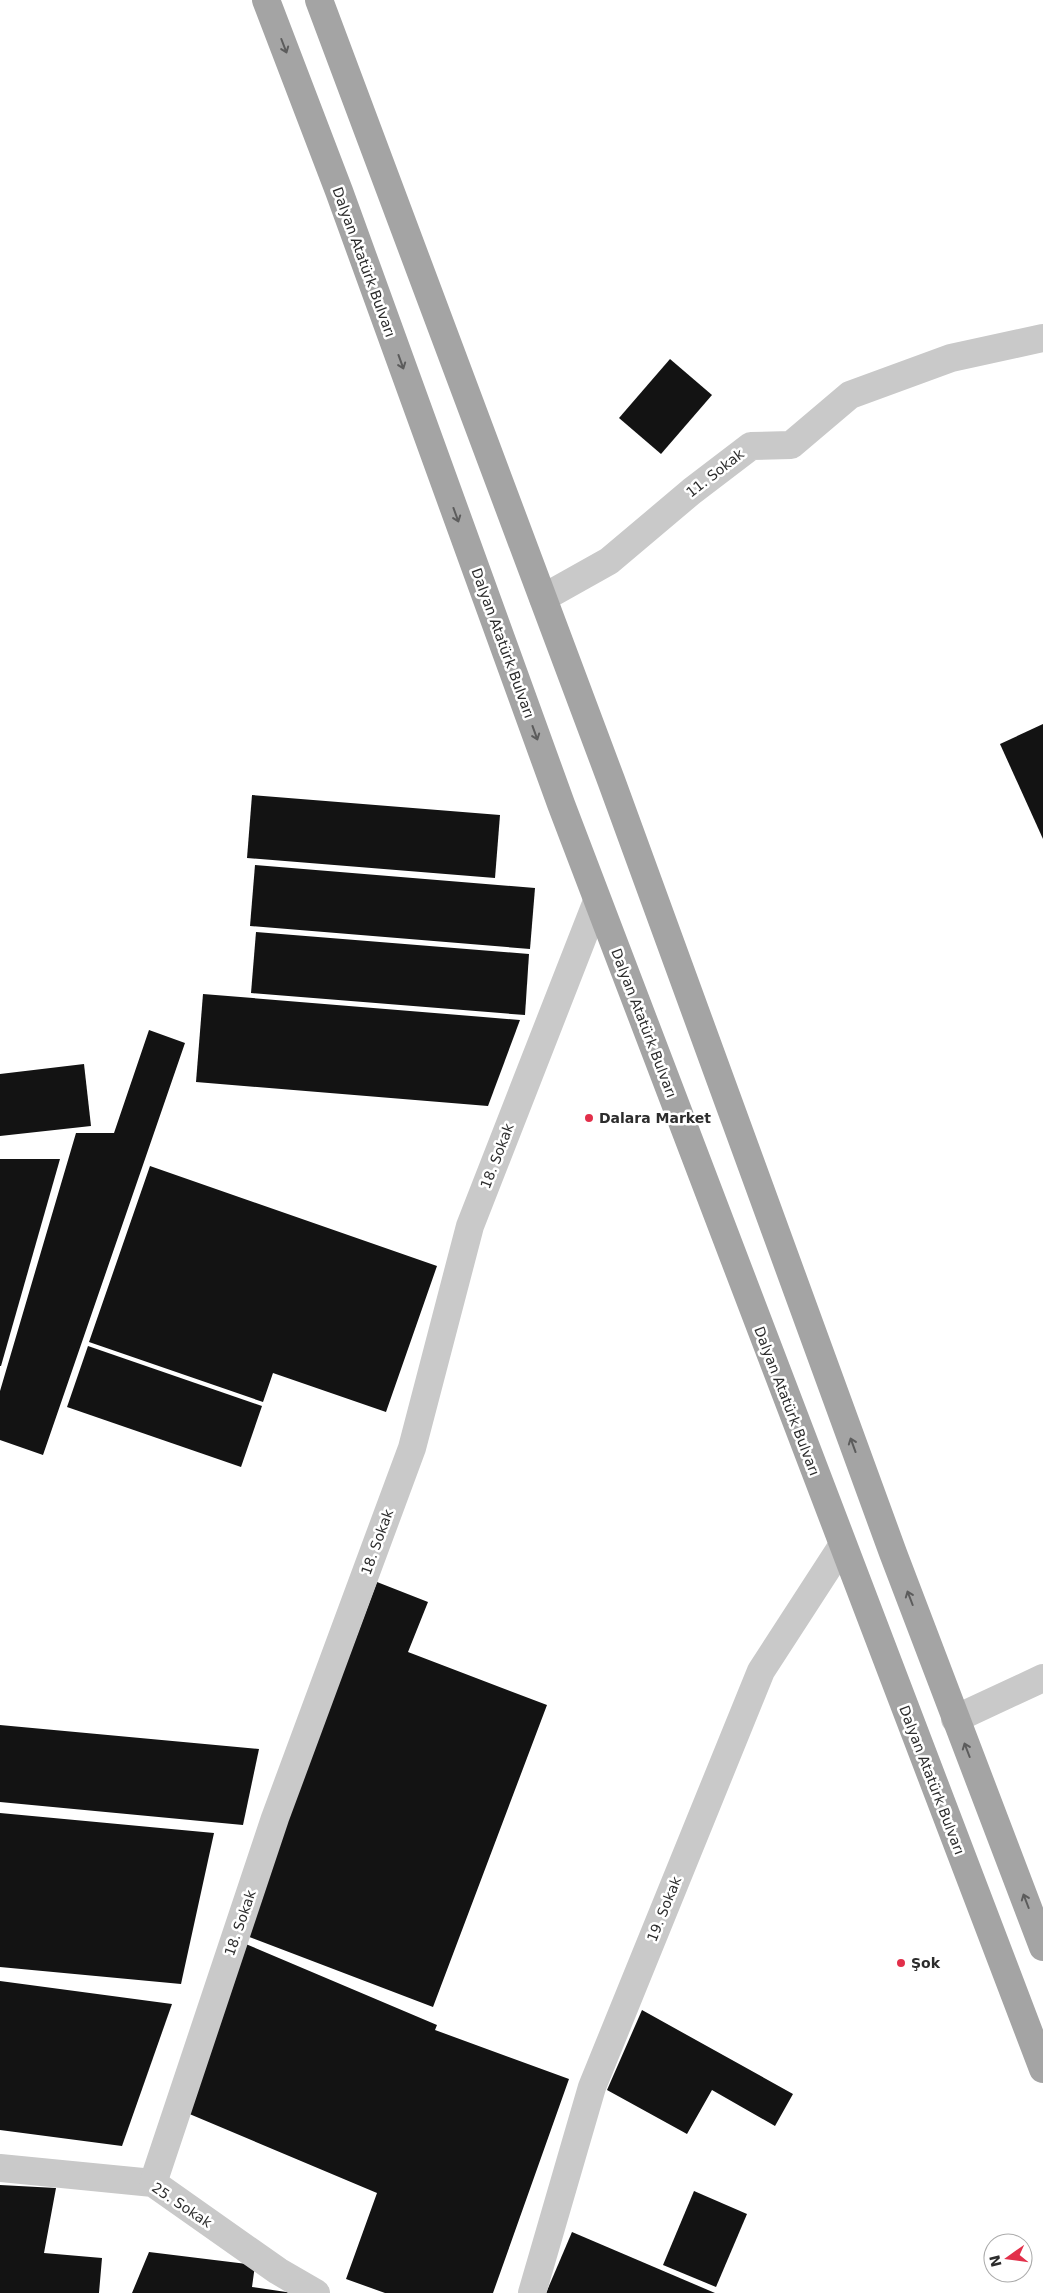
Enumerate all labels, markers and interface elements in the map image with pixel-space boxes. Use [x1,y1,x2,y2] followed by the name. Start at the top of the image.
[280,37,289,53] one-way arrow
[329,185,399,339] street label: Dalyan Atatürk Bulvarı
[397,354,406,369] one-way arrow
[683,445,748,500] street label: 11. Sokak
[452,507,461,522] one-way arrow
[468,566,538,720] street label: Dalyan Atatürk Bulvarı
[531,725,540,741] one-way arrow
[608,946,680,1100] street label: Dalyan Atatürk Bulvarı
[599,1110,711,1126] place label: Dalara Market
[583,1112,595,1124] marker: Dalara Market
[477,1120,517,1191] street label: 18. Sokak
[751,1324,823,1478] street label: Dalyan Atatürk Bulvarı
[848,1438,857,1453] one-way arrow
[358,1506,397,1577] street label: 18. Sokak
[905,1590,914,1606] one-way arrow
[896,1703,968,1857] street label: Dalyan Atatürk Bulvarı
[962,1742,971,1758] one-way arrow
[644,1873,685,1944] street label: 19. Sokak
[221,1887,259,1958] street label: 18. Sokak
[1020,1894,1030,1909] one-way arrow
[911,1955,941,1971] place label: Şok
[895,1957,907,1969] marker: Şok
[149,2179,216,2231] street label: 25. Sokak
[983,2233,1033,2283] north arrow
[986,2254,1005,2269] text: N

